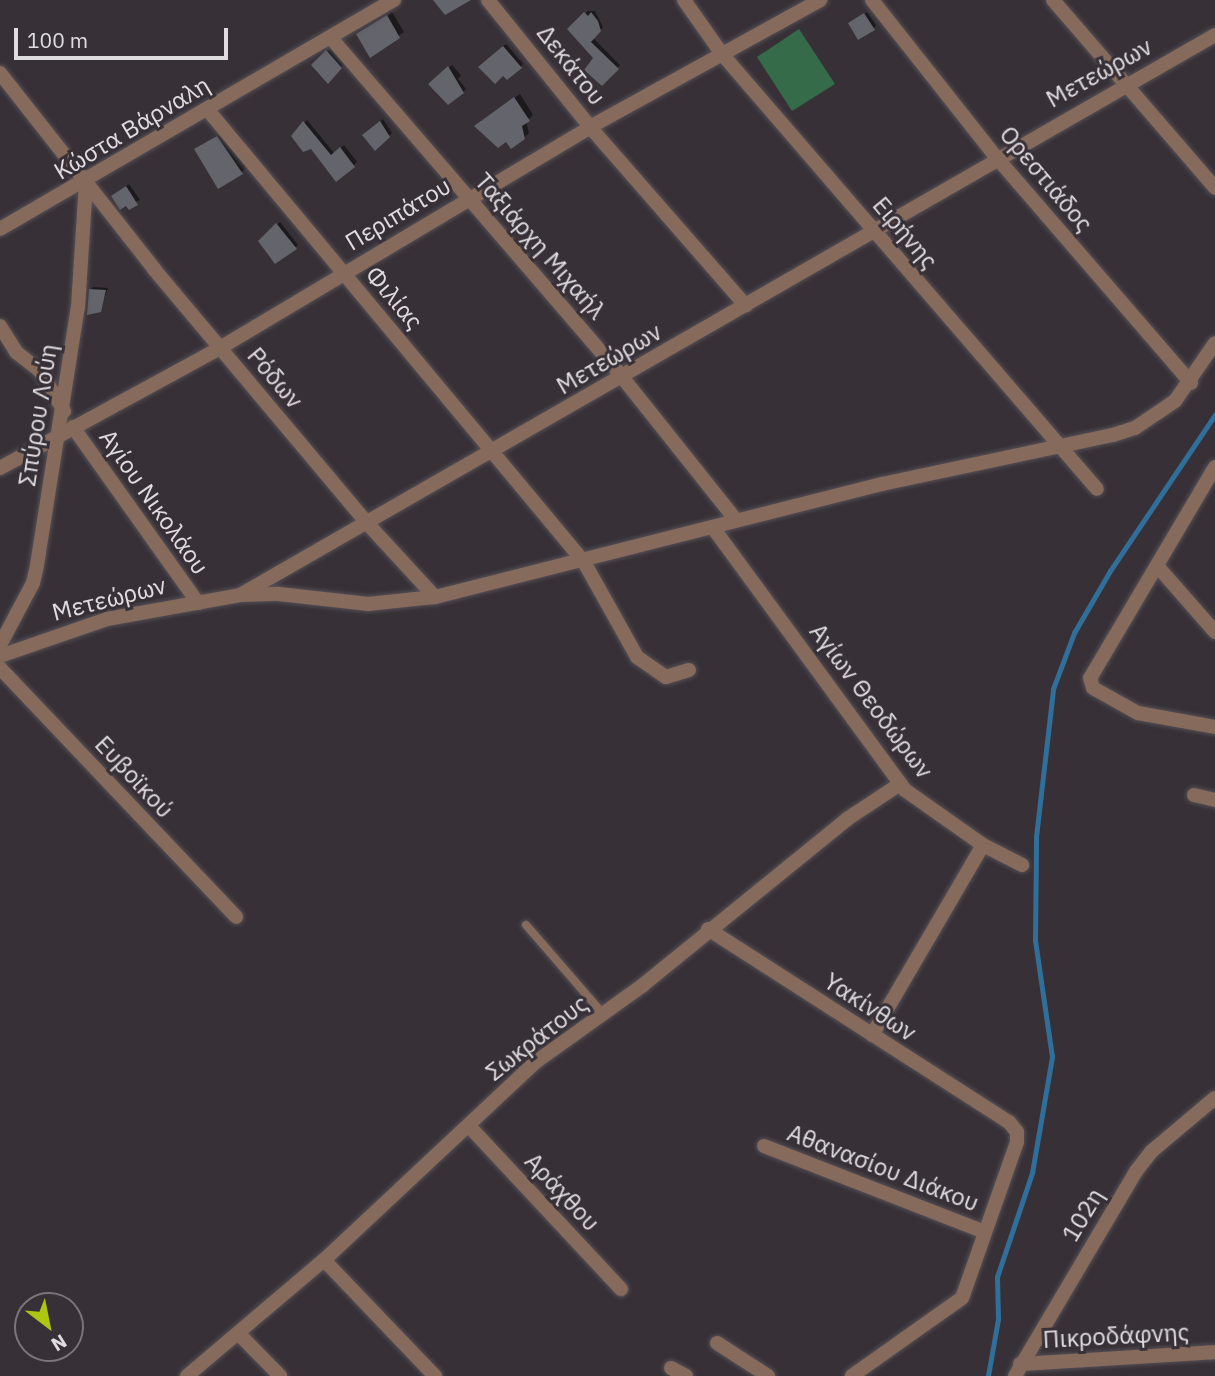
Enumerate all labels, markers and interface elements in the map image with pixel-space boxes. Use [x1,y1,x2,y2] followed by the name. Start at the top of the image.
[18,14,231,58] scale bar
[531,19,611,111] street label: Δεκάτου
[27,26,88,54] text: 100 m
[1041,32,1157,114] street label: Μετεώρων
[49,70,215,186] street label: Κώστα Βάρναλη
[993,120,1099,238] street label: Ορεστιάδος
[469,167,611,325] street label: Ταξιάρχη Μιχαήλ
[340,171,456,257] street label: Περιπάτου
[867,191,943,275] street label: Ειρήνης
[359,261,429,335] street label: Φιλίας
[551,317,667,401] street label: Μετεώρων
[13,342,63,488] street label: Σπύρου Λούη
[241,342,309,414] street label: Ρόδων
[93,424,215,580] street label: Αγίου Νικολάου
[49,571,169,627] street label: Μετεώρων
[803,618,939,784] street label: Αγίων Θεοδώρων
[89,730,179,824] street label: Ευβοϊκού
[819,967,921,1047] street label: Υακίνθων
[480,989,594,1087] street label: Σωκράτους
[783,1118,983,1218] street label: Αθανασίου Διάκου
[519,1147,605,1237] street label: Αράχθου
[1056,1183,1110,1247] street label: 102η
[14,1292,84,1362] north arrow
[1042,1318,1190,1354] street label: Πικροδάφνης
[47,1329,71,1357] text: N

